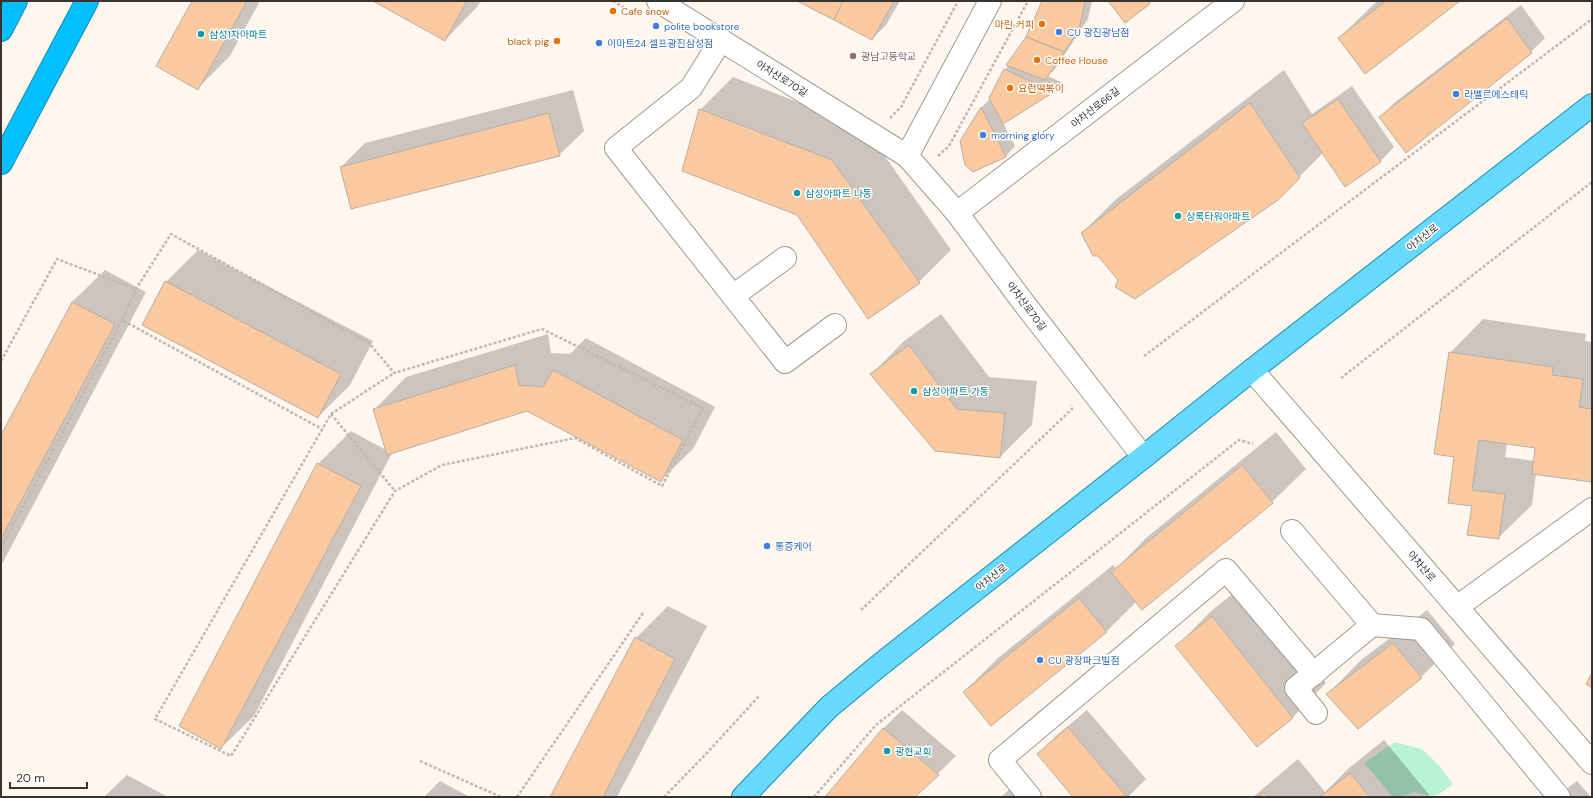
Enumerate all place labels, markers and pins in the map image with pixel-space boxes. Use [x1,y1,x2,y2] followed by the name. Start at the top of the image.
[621,5,670,18] place label: Cafe snow
[608,6,618,16] marker: Cafe snow
[995,18,1034,31] place label: 마린 커피
[1037,19,1047,29] marker: 마린 커피
[664,20,740,33] place label: polite bookstore
[651,21,661,31] marker: polite bookstore
[1067,26,1129,39] place label: CU 광진광남점
[1054,27,1064,37] marker: CU 광진광남점
[209,28,267,41] place label: 삼성1차아파트
[196,29,206,39] marker: 삼성1차아파트
[507,35,549,48] place label: black pig
[552,36,562,46] marker: black pig
[607,37,713,50] place label: 이마트24 셀프광진삼성점
[594,38,604,48] marker: 이마트24 셀프광진삼성점
[861,50,916,63] place label: 광남고등학교
[848,51,858,61] marker: 광남고등학교
[1045,54,1108,67] place label: Coffee House
[1032,55,1042,65] marker: Coffee House
[1018,82,1064,95] place label: 요런떡볶이
[1005,83,1015,93] marker: 요런떡볶이
[1464,88,1528,101] place label: 라벨르에스테틱
[1451,89,1461,99] marker: 라벨르에스테틱
[991,129,1055,142] place label: morning glory
[978,130,988,140] marker: morning glory
[805,187,872,200] place label: 삼성아파트 나동
[792,188,802,198] marker: 삼성아파트 나동
[1186,210,1250,223] place label: 상록타워아파트
[1173,211,1183,221] marker: 상록타워아파트
[922,385,989,398] place label: 삼성아파트 가동
[909,386,919,396] marker: 삼성아파트 가동
[775,540,812,553] place label: 통증케어
[762,541,772,551] marker: 통증케어
[1048,654,1120,667] place label: CU 광장파크빌점
[1035,655,1045,665] marker: CU 광장파크빌점
[895,745,932,758] place label: 광현교회
[882,746,892,756] marker: 광현교회

